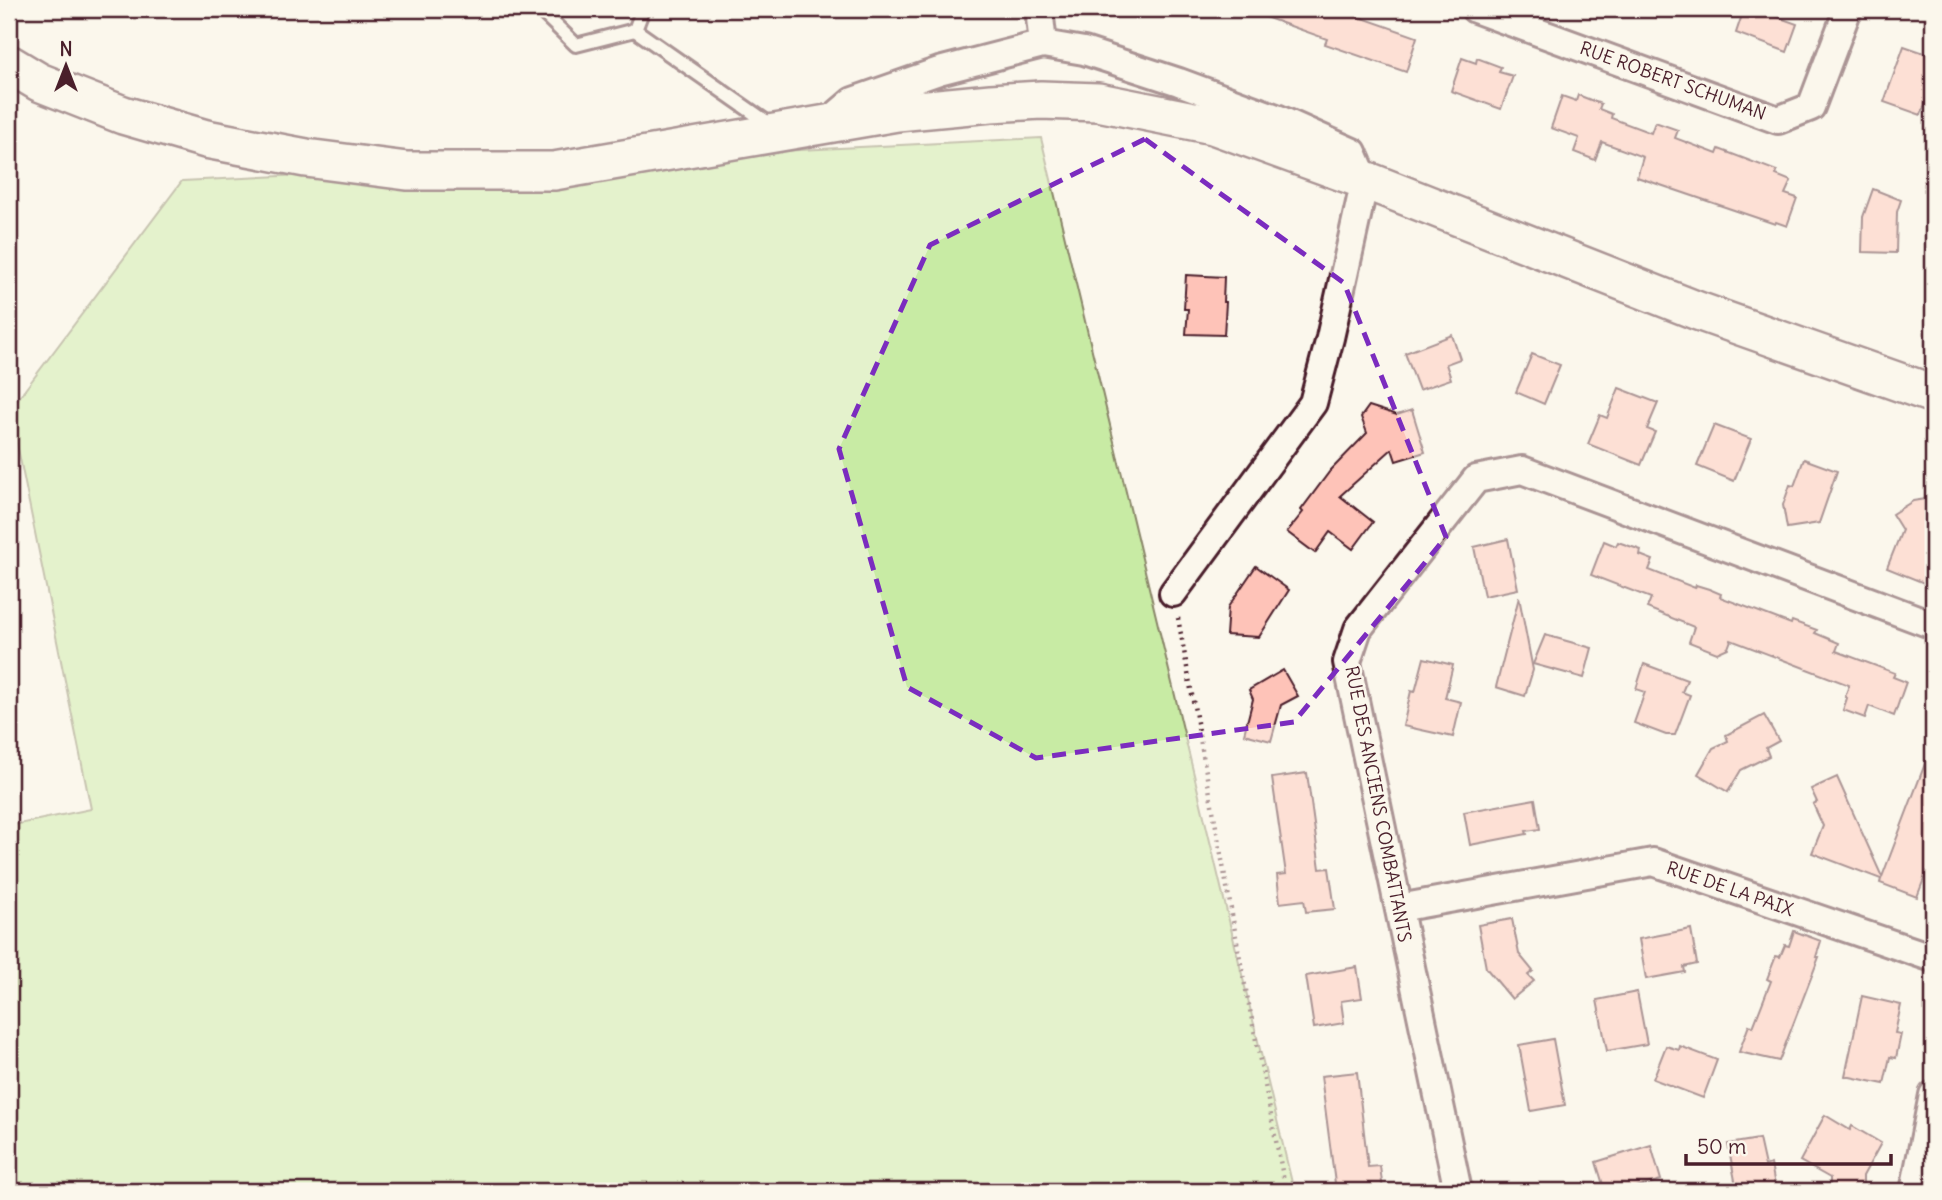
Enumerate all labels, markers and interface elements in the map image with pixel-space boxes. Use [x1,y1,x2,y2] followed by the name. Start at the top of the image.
[32,32,102,102] north arrow
[1577,36,1769,125] street label: RUE ROBERT SCHUMAN
[59,37,73,61] text: N
[1340,664,1417,944] street label: RUE DES ANCIENS COMBATTANTS
[1664,856,1797,921] street label: RUE DE LA PAIX
[1686,1123,1891,1167] scale bar
[1697,1133,1746,1160] text: 50 m

